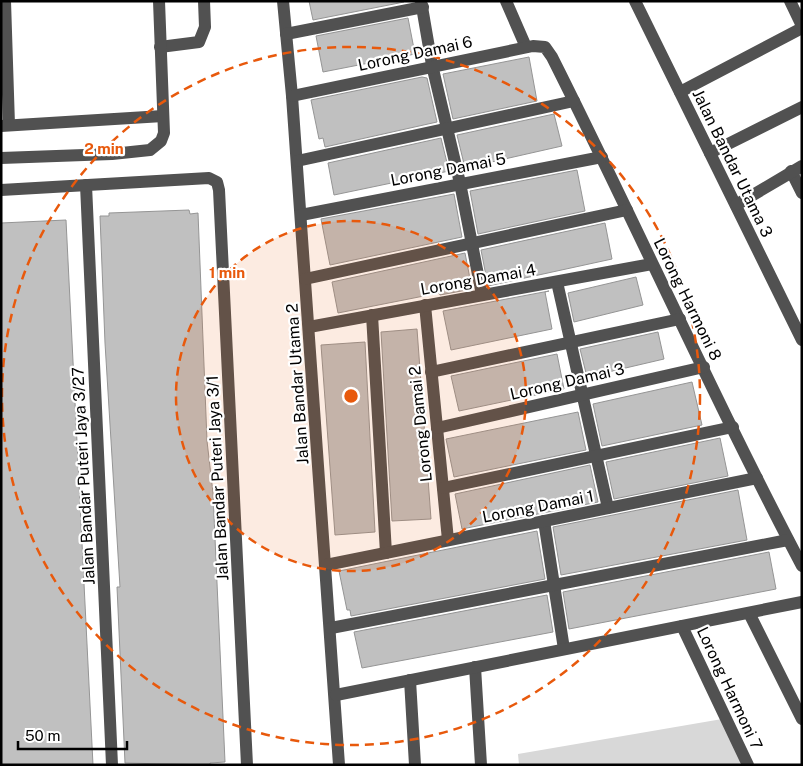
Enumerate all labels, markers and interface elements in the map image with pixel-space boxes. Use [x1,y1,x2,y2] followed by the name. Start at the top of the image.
[356,32,474,75] street label: Lorong Damai 6
[688,86,777,240] street label: Jalan Bandar Utama 3
[84,140,124,157] text: 2 min
[389,149,507,190] street label: Lorong Damai 5
[650,235,725,364] street label: Lorong Harmoni 8
[419,260,537,299] street label: Lorong Damai 4
[209,264,245,281] text: 1 min
[282,303,313,465] street label: Jalan Bandar Utama 2
[508,359,626,404] street label: Lorong Damai 3
[405,365,436,483] street label: Lorong Damai 2
[68,366,99,586] street label: Jalan Bandar Puteri Jaya 3/27
[203,375,232,581] street label: Jalan Bandar Puteri Jaya 3/1
[342,387,360,405] centre of rings
[481,486,595,527] street label: Lorong Damai 1
[693,624,766,753] street label: Lorong Harmoni 7
[18,718,126,750] scale bar
[25,727,60,744] text: 50 m

